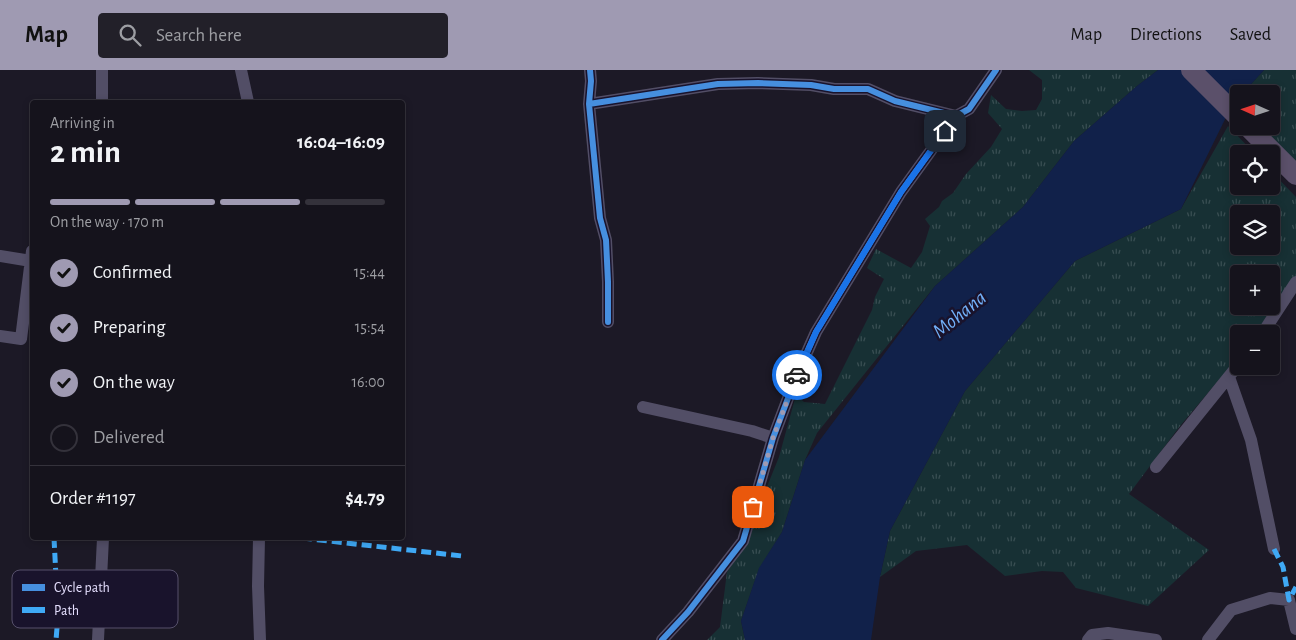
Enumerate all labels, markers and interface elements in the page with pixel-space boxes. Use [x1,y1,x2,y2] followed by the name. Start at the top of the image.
[98,13,448,58] search box
[116,21,144,49] icon: search
[25,23,68,47] text: Map
[156,26,242,45] text: Search here
[1071,26,1102,44] text: Map
[1130,26,1202,44] text: Directions
[1230,26,1271,44] text: Saved
[1230,85,1280,135] north arrow
[1230,85,1280,375] map controls
[924,110,966,152] pin
[50,115,115,131] text: Arriving in
[931,117,959,145] icon: home
[297,133,385,152] text: 16:04–16:09
[50,136,121,168] text: 2 min
[1230,145,1280,195] button: locate
[1230,205,1280,255] button: layers
[50,214,164,230] text: On the way · 170 m
[50,259,78,287] icon: check
[93,263,172,282] text: Confirmed
[354,264,385,280] text: 15:44
[1230,265,1280,315] button: +
[929,287,990,342] water label: Mohana
[50,314,78,342] icon: check
[93,318,166,337] text: Preparing
[355,319,385,335] text: 15:54
[1230,325,1280,375] button: −
[772,350,822,400] courier
[783,361,811,389] icon: car
[50,369,78,397] icon: check
[93,373,175,392] text: On the way
[351,374,385,390] text: 16:00
[93,428,165,447] text: Delivered
[732,486,774,528] pin
[50,489,136,508] text: Order #1197
[345,489,385,508] text: $4.79
[739,493,767,521] icon: bag
[12,570,178,628] legend
[54,581,110,595] text: Cycle path
[54,604,79,618] text: Path

